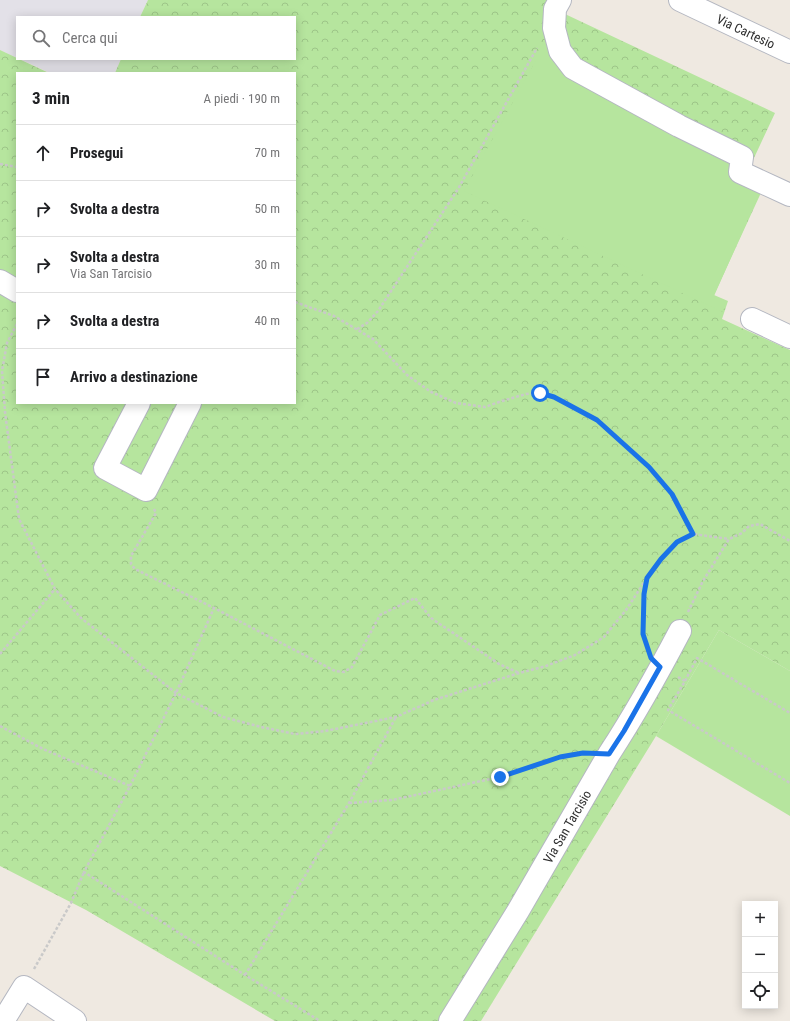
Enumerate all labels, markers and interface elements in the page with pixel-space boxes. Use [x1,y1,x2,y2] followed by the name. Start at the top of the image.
[714,11,777,52] street label: Via Cartesio
[16,16,296,60] search box
[30,27,52,49] icon: search
[62,29,118,47] text: Cerca qui
[32,88,70,108] text: 3 min
[203,91,280,106] text: A piedi · 190 m
[32,142,54,164] icon: ahead
[70,144,123,162] text: Prosegui
[254,145,280,160] text: 70 m
[32,198,54,220] icon: right
[70,200,159,218] text: Svolta a destra
[254,201,280,216] text: 50 m
[70,248,159,266] text: Svolta a destra
[32,254,54,276] icon: right
[254,257,280,272] text: 30 m
[70,266,152,281] text: Via San Tarcisio
[32,310,54,332] icon: right
[70,312,159,330] text: Svolta a destra
[254,313,280,328] text: 40 m
[32,366,54,388] icon: arrive
[70,368,198,386] text: Arrivo a destinazione
[531,384,549,402] route start
[491,768,509,786] route end
[540,787,594,866] street label: Via San Tarcisio
[742,901,778,1009] map controls
[742,901,778,937] button: +
[742,937,778,973] button: −
[742,973,778,1009] button: locate

